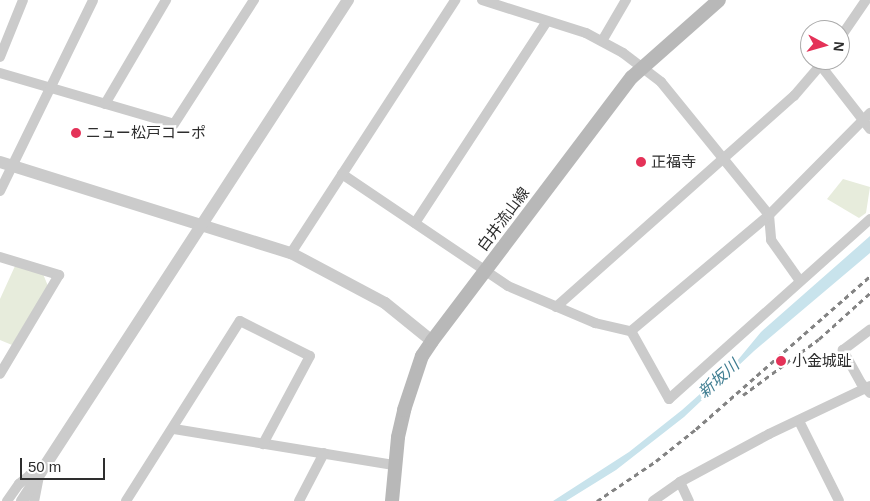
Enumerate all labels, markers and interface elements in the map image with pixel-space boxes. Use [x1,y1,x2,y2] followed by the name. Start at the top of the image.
[800,20,850,70] north arrow
[830,41,847,52] text: N
[86,124,206,142] place label: ニュー松戸コーポ
[70,127,82,139] marker: ニュー松戸コーポ
[651,153,696,171] place label: 正福寺
[635,156,647,168] marker: 正福寺
[473,184,533,254] street label: 白井流山線
[792,352,852,370] place label: 小金城趾
[774,354,788,368] marker: 小金城趾
[695,356,743,402] water label: 新坂川
[22,448,108,480] scale bar
[28,458,61,475] text: 50 m

